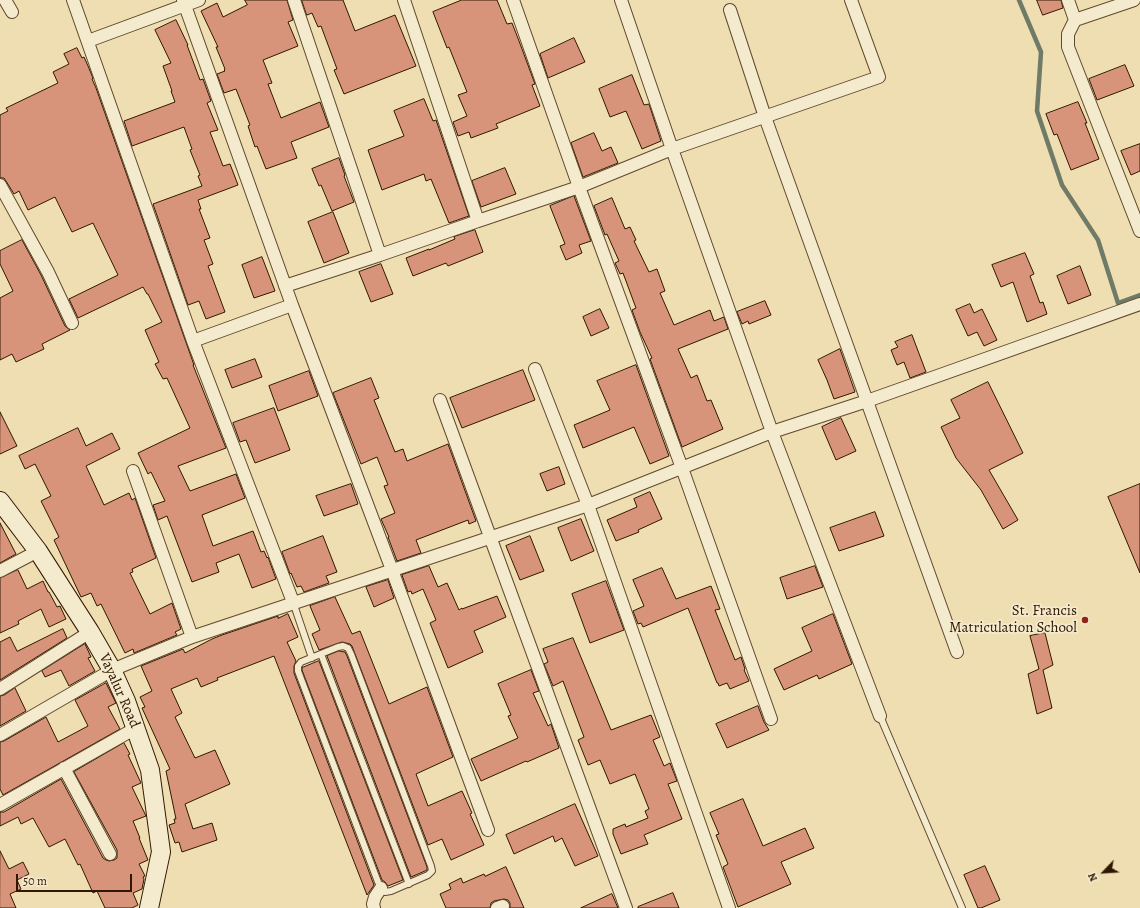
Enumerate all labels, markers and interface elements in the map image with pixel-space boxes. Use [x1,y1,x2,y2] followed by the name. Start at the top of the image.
[949,602,1077,637] place label: St. Francis Matriculation School
[1080,615,1090,625] marker: St. Francis Matriculation School
[95,651,143,731] street label: Vayalur Road
[1084,852,1124,892] north arrow
[18,866,134,892] scale bar
[1084,870,1101,884] text: N
[23,873,47,889] text: 50 m

